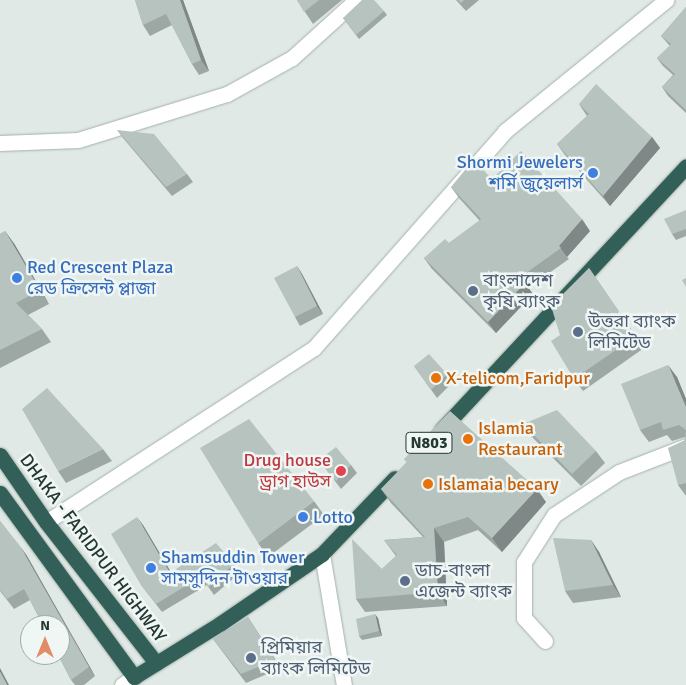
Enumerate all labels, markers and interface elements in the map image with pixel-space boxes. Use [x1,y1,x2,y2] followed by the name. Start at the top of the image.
[457,152,583,194] place label: Shormi Jewelers শর্মি জুয়েলার্স
[587,167,599,179] marker: Shormi Jewelers শর্মি জুয়েলার্স
[27,257,173,300] place label: Red Crescent Plaza রেড ক্রিসেন্ট প্লাজা
[483,270,560,312] place label: বাংলাদেশ কৃষি ব্যাংক
[11,272,23,284] marker: Red Crescent Plaza রেড ক্রিসেন্ট প্লাজা
[467,285,479,297] marker: বাংলাদেশ কৃষি ব্যাংক
[588,311,676,354] place label: উত্তরা ব্যাংক লিমিটেড
[572,326,584,338] marker: উত্তরা ব্যাংক লিমিটেড
[446,367,590,389] place label: X-telicom,Faridpur
[430,372,442,384] marker: X-telicom,Faridpur
[478,418,562,460] place label: Islamia Restaurant
[405,429,453,456] road number: N803
[462,433,474,445] marker: Islamia Restaurant
[15,450,171,646] street label: DHAKA - FARIDPUR HIGHWAY
[244,450,331,492] place label: Drug house ড্রাগ হাউস
[335,465,347,477] marker: Drug house ড্রাগ হাউস
[438,473,559,495] place label: Islamaia becary
[422,478,434,490] marker: Islamaia becary
[313,506,353,528] place label: Lotto
[297,511,309,523] marker: Lotto
[161,547,305,590] place label: Shamsuddin Tower সামসুদ্দিন টাওয়ার
[415,560,512,602] place label: ডাচ-বাংলা এজেন্ট ব্যাংক
[145,562,157,574] marker: Shamsuddin Tower সামসুদ্দিন টাওয়ার
[399,575,411,587] marker: ডাচ-বাংলা এজেন্ট ব্যাংক
[20,615,70,665] north arrow
[40,617,50,634] text: N
[261,637,371,680] place label: প্রিমিয়ার ব্যাংক লিমিটেড
[245,652,257,664] marker: প্রিমিয়ার ব্যাংক লিমিটেড

